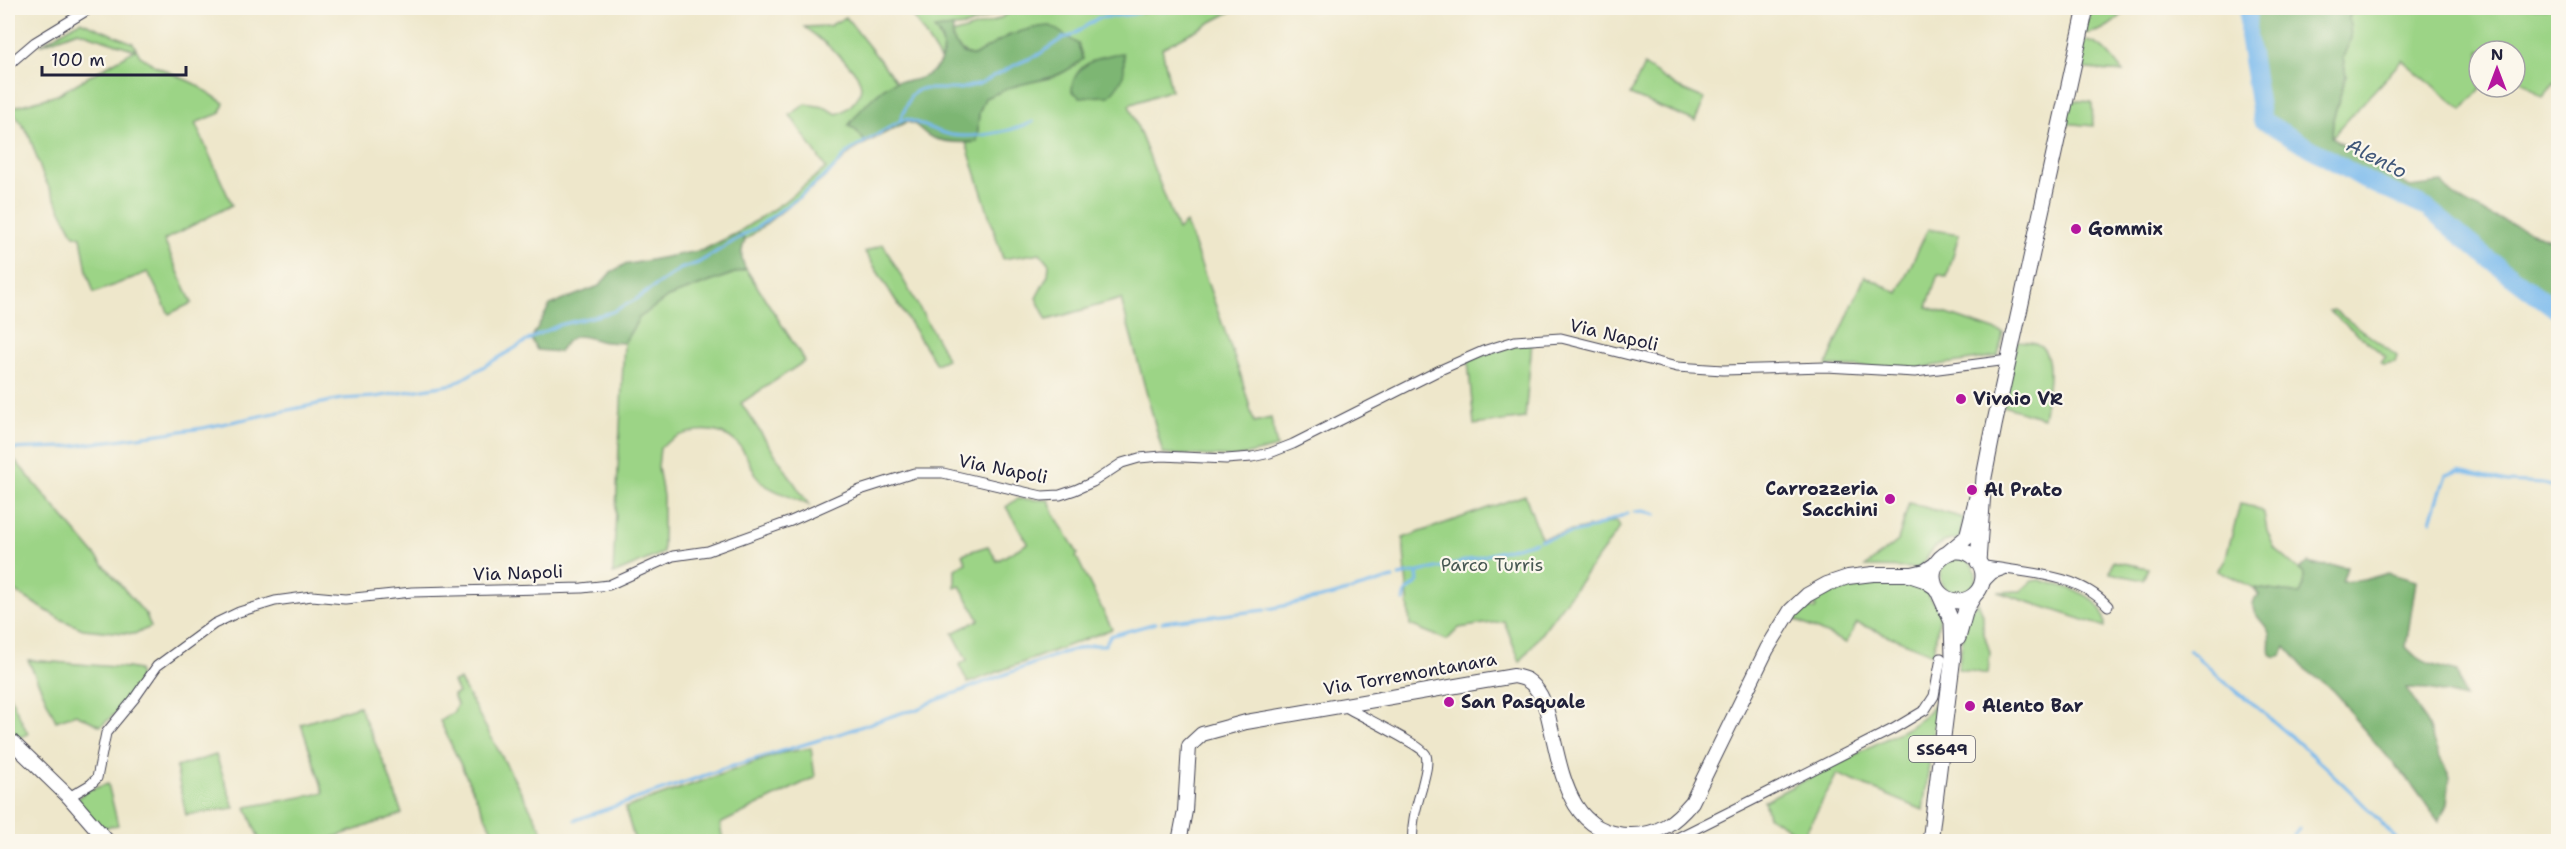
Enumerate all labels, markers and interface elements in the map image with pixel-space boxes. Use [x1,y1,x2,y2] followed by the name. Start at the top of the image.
[42,39,186,77] scale bar
[2467,39,2527,99] north arrow
[2491,44,2503,65] text: N
[51,48,105,72] text: 100 m
[2342,132,2412,184] water label: Alento
[2088,217,2163,241] place label: Gommix
[2069,222,2083,236] marker: Gommix
[1567,313,1661,357] street label: Via Napoli
[1973,387,2063,411] place label: Vivaio VR
[1954,392,1968,406] marker: Vivaio VR
[956,449,1050,489] street label: Via Napoli
[1765,477,1879,522] place label: Carrozzeria Sacchini
[1984,478,2063,502] place label: Al Prato
[1965,483,1979,497] marker: Al Prato
[1883,492,1897,506] marker: Carrozzeria Sacchini
[1441,553,1543,577] park label: Parco Turris
[472,559,564,587] street label: Via Napoli
[1321,647,1499,701] street label: Via Torremontanara
[1461,690,1586,714] place label: San Pasquale
[1982,694,2084,718] place label: Alento Bar
[1442,695,1456,709] marker: San Pasquale
[1963,699,1977,713] marker: Alento Bar
[1909,736,1975,762] road number: SS649

